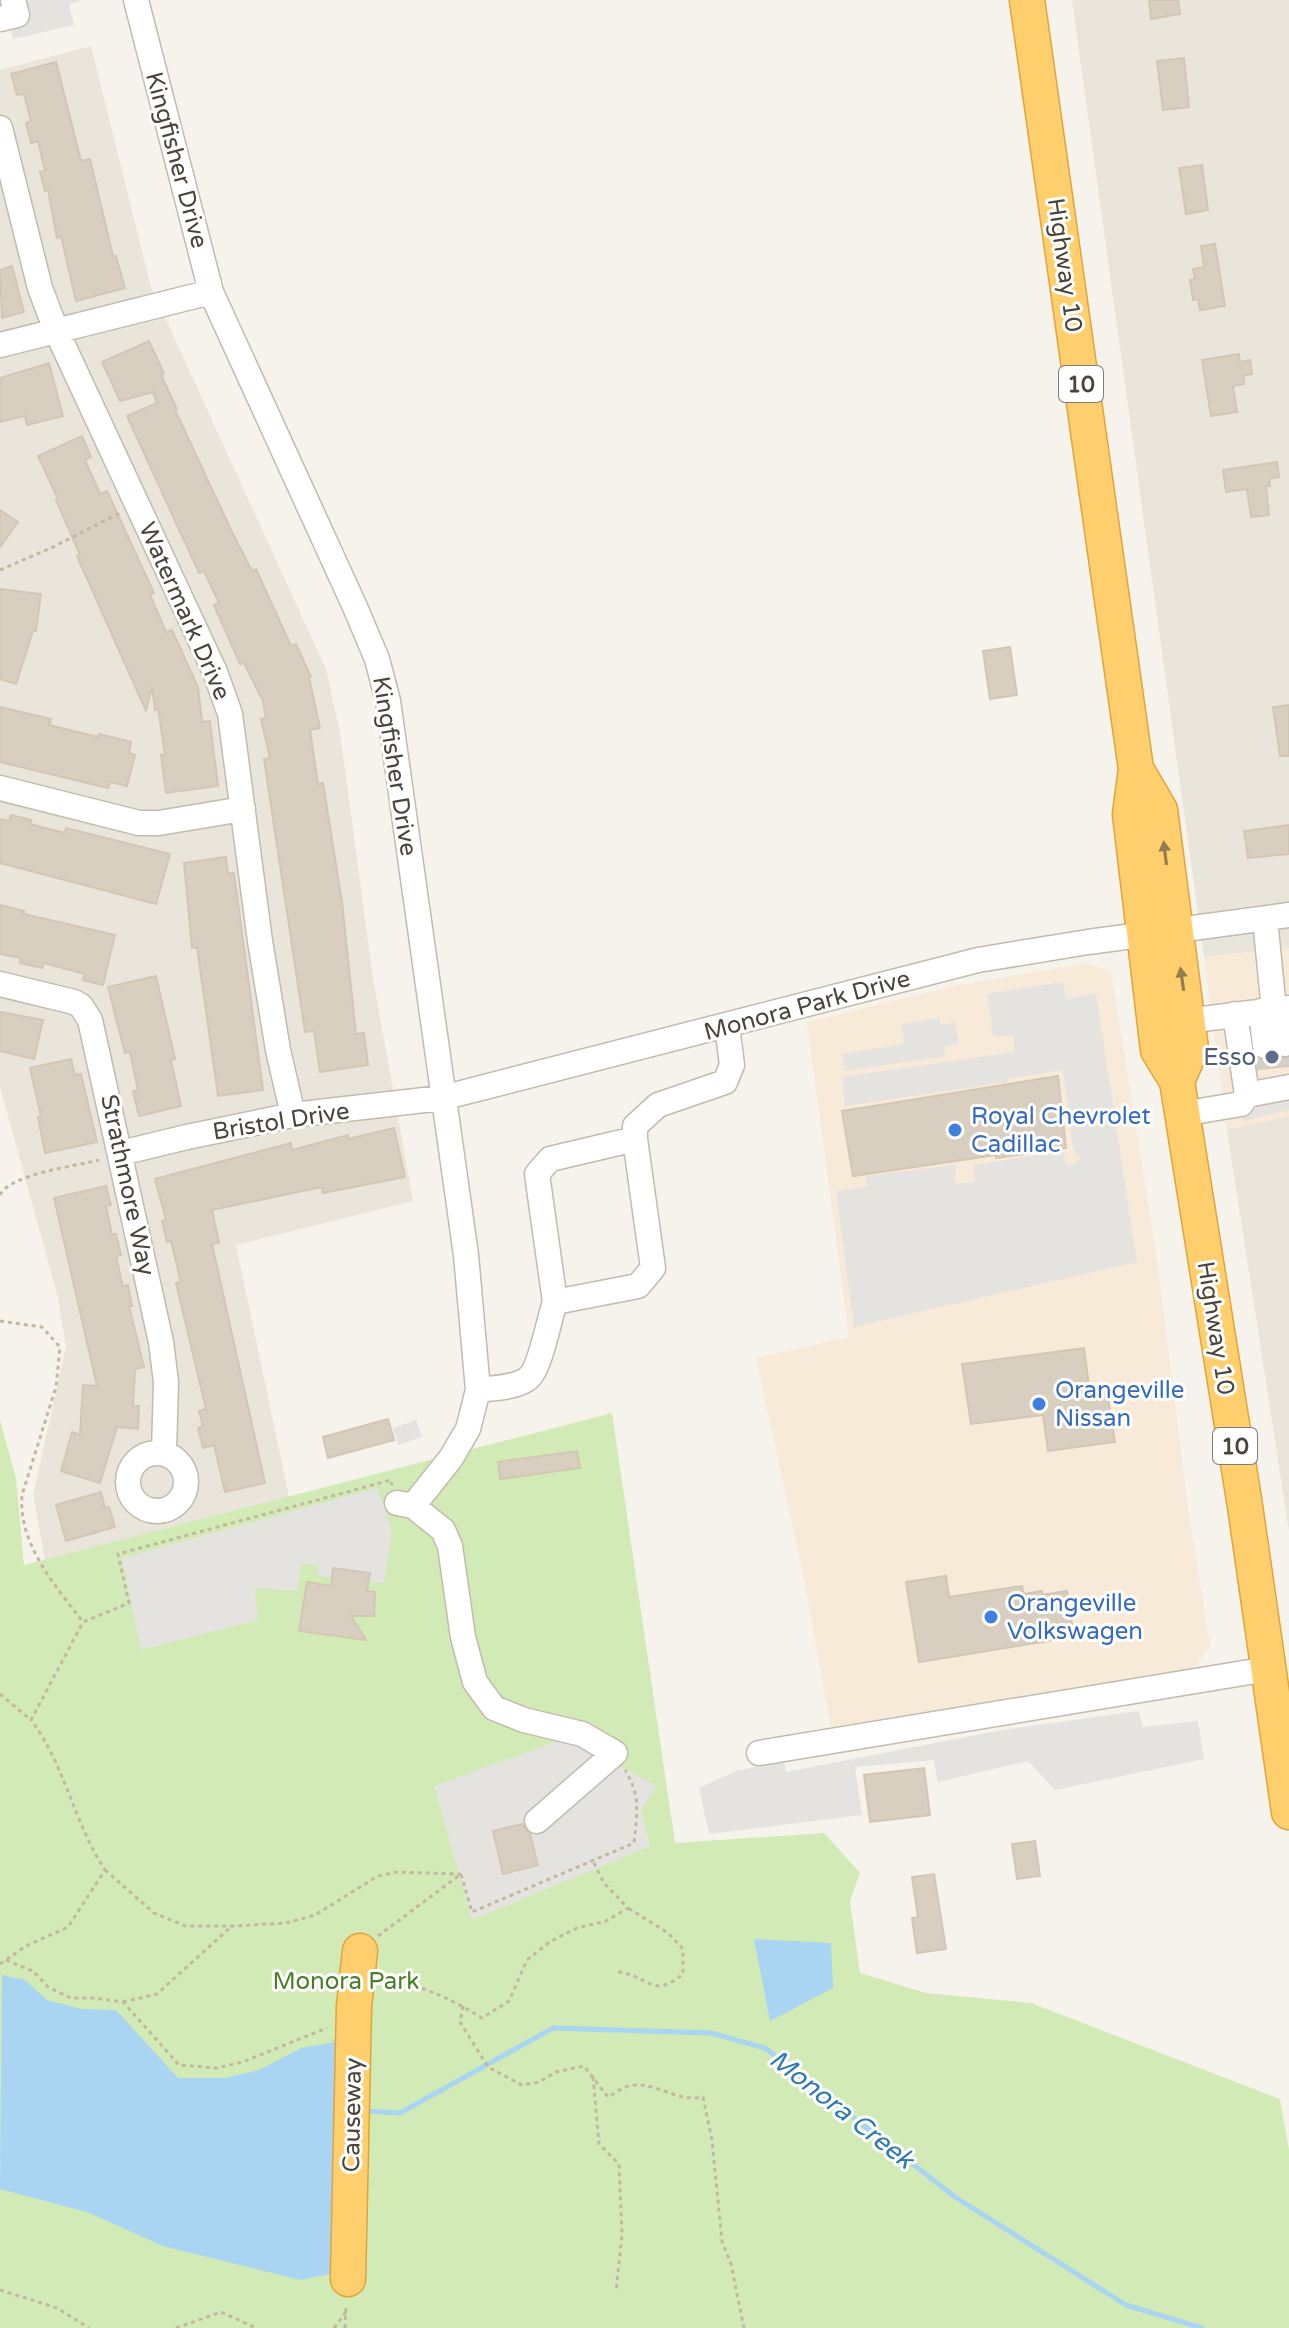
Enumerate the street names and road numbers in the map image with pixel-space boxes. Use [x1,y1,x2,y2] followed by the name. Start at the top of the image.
[139,69,214,251] street label: Kingfisher Drive
[1041,196,1088,334] street label: Highway 10
[1059,366,1103,402] road number: 10
[132,518,237,705] street label: Watermark Drive
[366,674,423,858] street label: Kingfisher Drive
[701,964,913,1047] street label: Monora Park Drive
[94,1092,161,1278] street label: Strathmore Way
[211,1096,351,1147] street label: Bristol Drive
[1191,1259,1240,1397] street label: Highway 10
[1213,1428,1257,1464] road number: 10
[337,2057,368,2173] street label: Causeway

